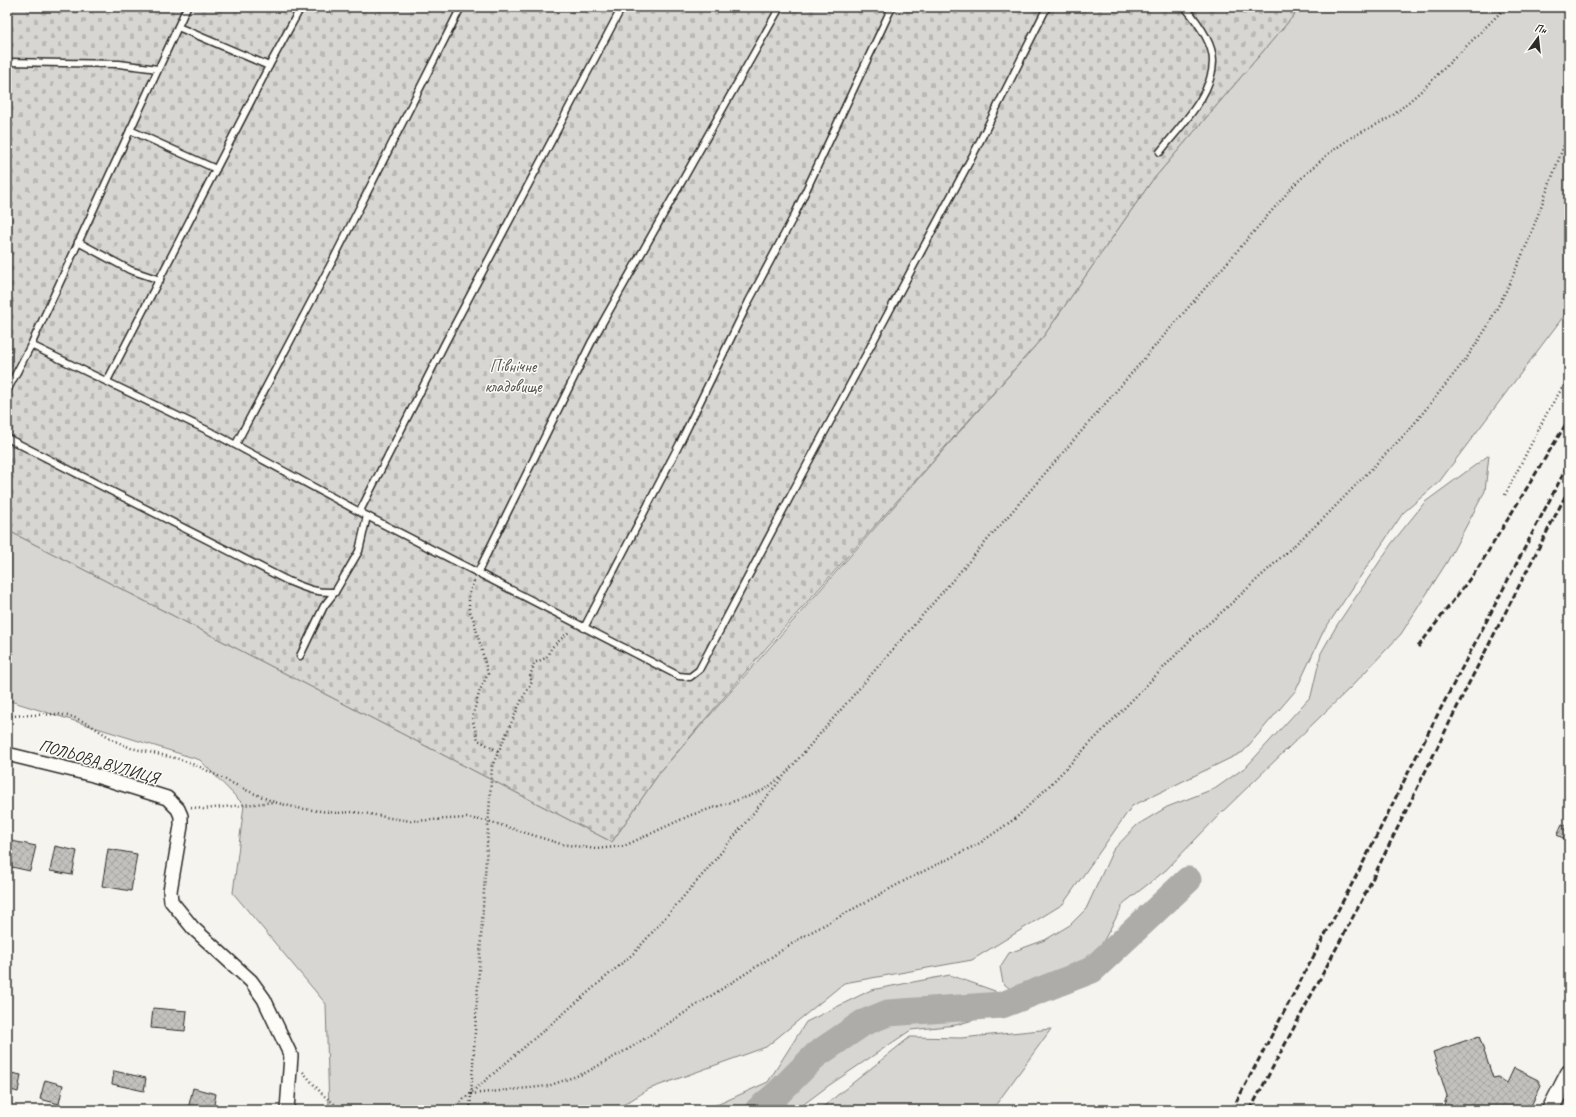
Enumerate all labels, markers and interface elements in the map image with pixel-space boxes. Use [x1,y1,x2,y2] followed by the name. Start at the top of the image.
[1518,18,1558,58] north arrow
[1533,20,1549,37] text: Пн
[484,356,543,397] park label: Північне кладовище
[37,734,164,789] street label: ПОЛЬОВА ВУЛИЦЯ

